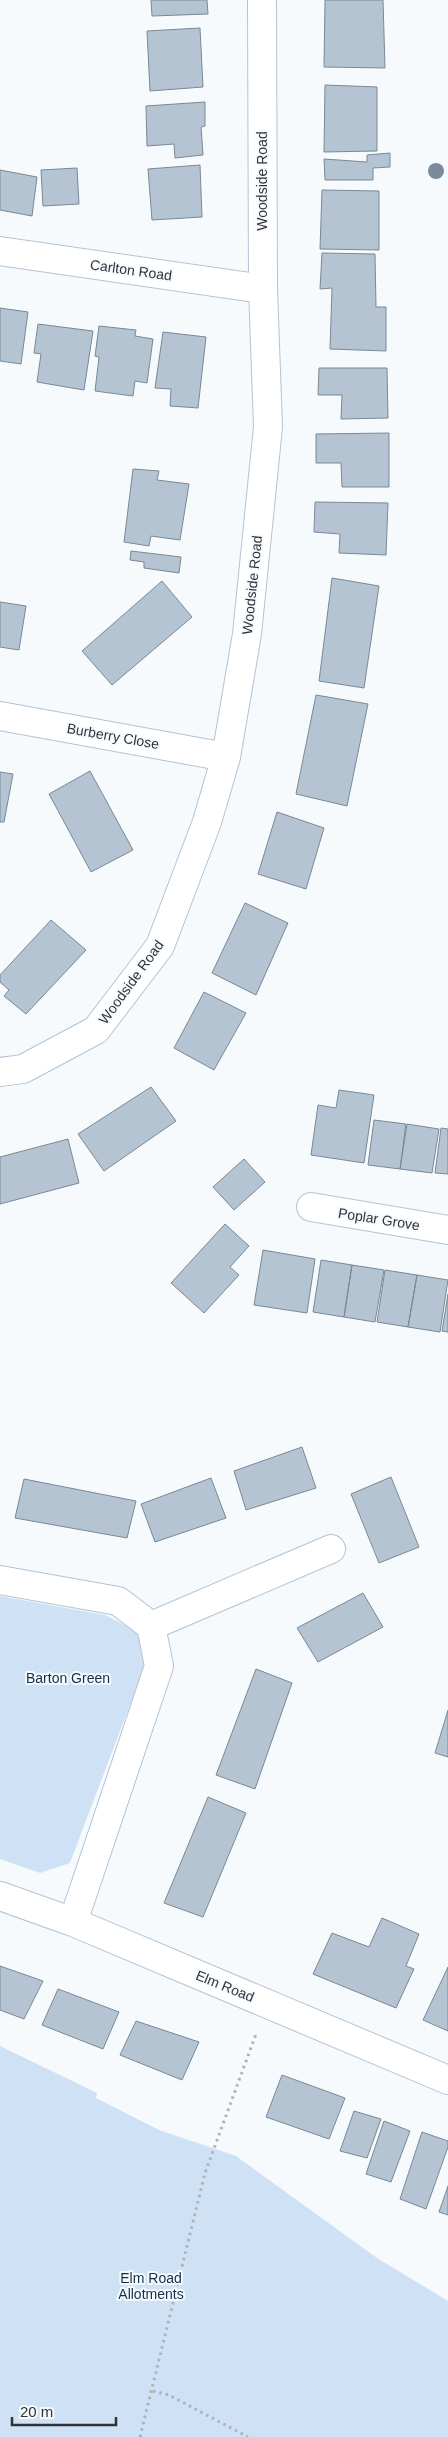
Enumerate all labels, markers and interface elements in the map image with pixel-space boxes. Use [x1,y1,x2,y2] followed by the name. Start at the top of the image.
[254,131,270,231] street label: Woodside Road
[89,256,173,284] street label: Carlton Road
[239,535,265,635] street label: Woodside Road
[66,720,161,752] street label: Burberry Close
[95,937,167,1027] street label: Woodside Road
[337,1205,421,1233] street label: Poplar Grove
[26,1670,110,1686] park label: Barton Green
[194,1967,256,2005] street label: Elm Road
[118,2270,184,2302] park label: Elm Road Allotments
[12,2394,116,2426] scale bar
[20,2403,53,2420] text: 20 m

